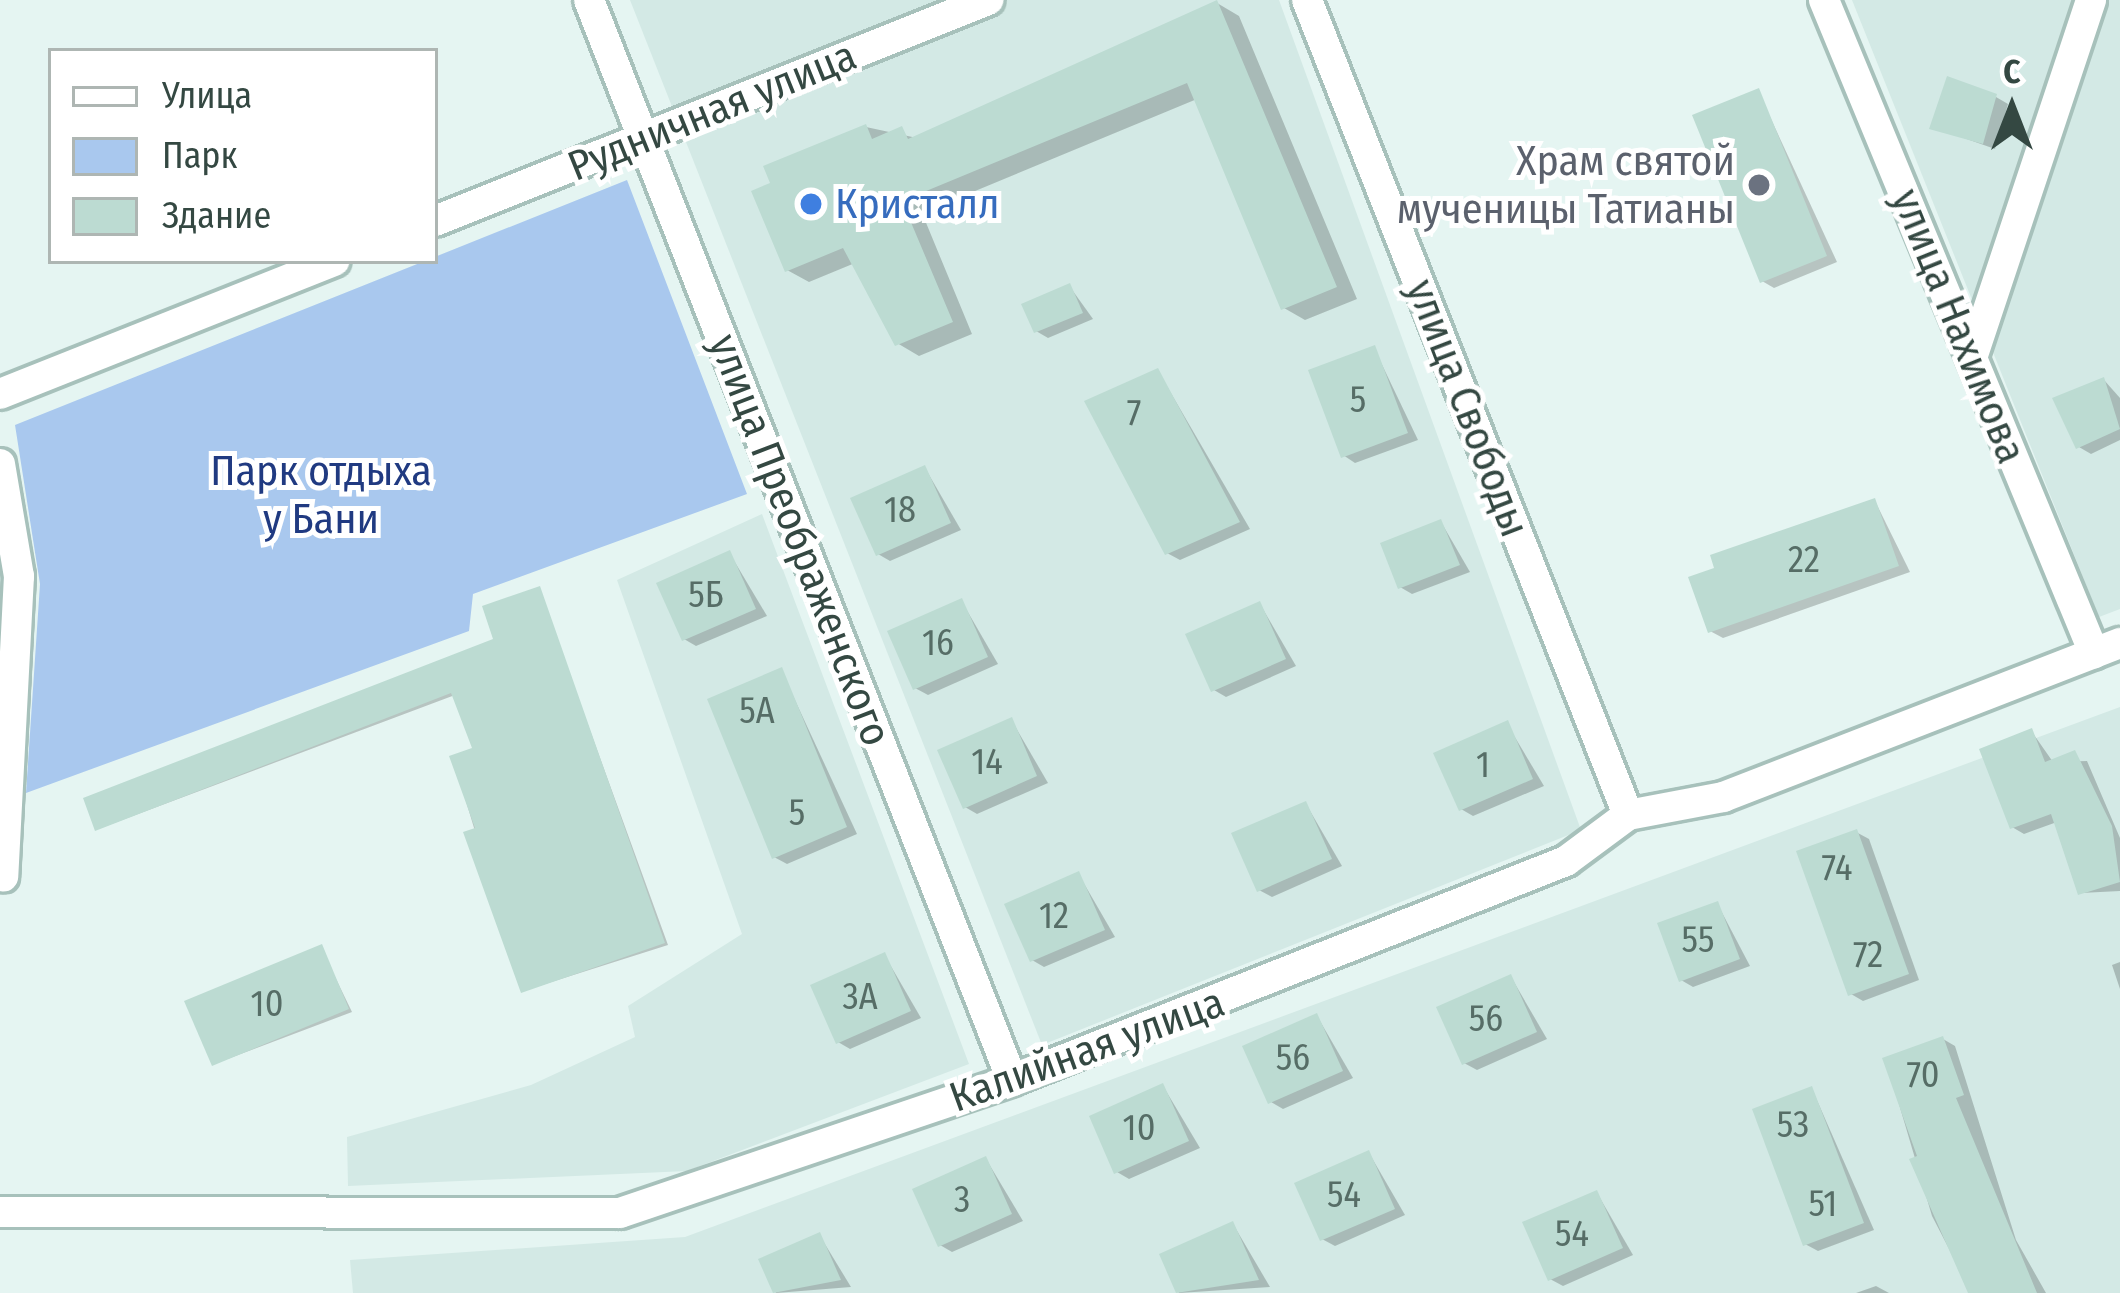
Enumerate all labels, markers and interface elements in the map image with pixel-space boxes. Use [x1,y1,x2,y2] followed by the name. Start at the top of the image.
[561,30,863,192] street label: Рудничная улица
[48,48,438,264] legend
[1952,48,2072,168] north arrow
[2003,52,2021,92] text: С
[162,74,252,118] text: Улица
[162,134,237,178] text: Парк
[1397,136,1735,234] place label: Храм святой мученицы Татианы
[1746,172,1772,198] marker: Храм святой мученицы Татианы
[835,179,1000,229] place label: Кристалл
[1881,182,2037,470] street label: улица Нахимова
[798,191,824,217] marker: Кристалл
[162,194,271,238] text: Здание
[1396,272,1540,544] street label: улица Свободы
[698,327,902,753] street label: улица Преображенского
[1350,379,1366,423] house number: 5
[1127,392,1141,436] house number: 7
[210,446,432,544] park label: Парк отдыха у Бани
[884,489,916,533] house number: 18
[1788,539,1820,583] house number: 22
[688,574,724,618] house number: 5Б
[922,622,954,666] house number: 16
[739,690,775,734] house number: 5А
[971,741,1003,785] house number: 14
[1476,744,1490,788] house number: 1
[789,792,805,836] house number: 5
[1822,847,1852,891] house number: 74
[1039,895,1069,939] house number: 12
[1682,919,1714,963] house number: 55
[1853,934,1883,978] house number: 72
[842,976,878,1020] house number: 3А
[943,977,1231,1123] street label: Калийная улица
[251,983,283,1027] house number: 10
[1469,998,1503,1042] house number: 56
[1276,1037,1310,1081] house number: 56
[1907,1054,1939,1098] house number: 70
[1777,1104,1809,1148] house number: 53
[1123,1107,1155,1151] house number: 10
[1327,1174,1361,1218] house number: 54
[954,1179,970,1223] house number: 3
[1809,1183,1837,1227] house number: 51
[1555,1213,1589,1257] house number: 54

